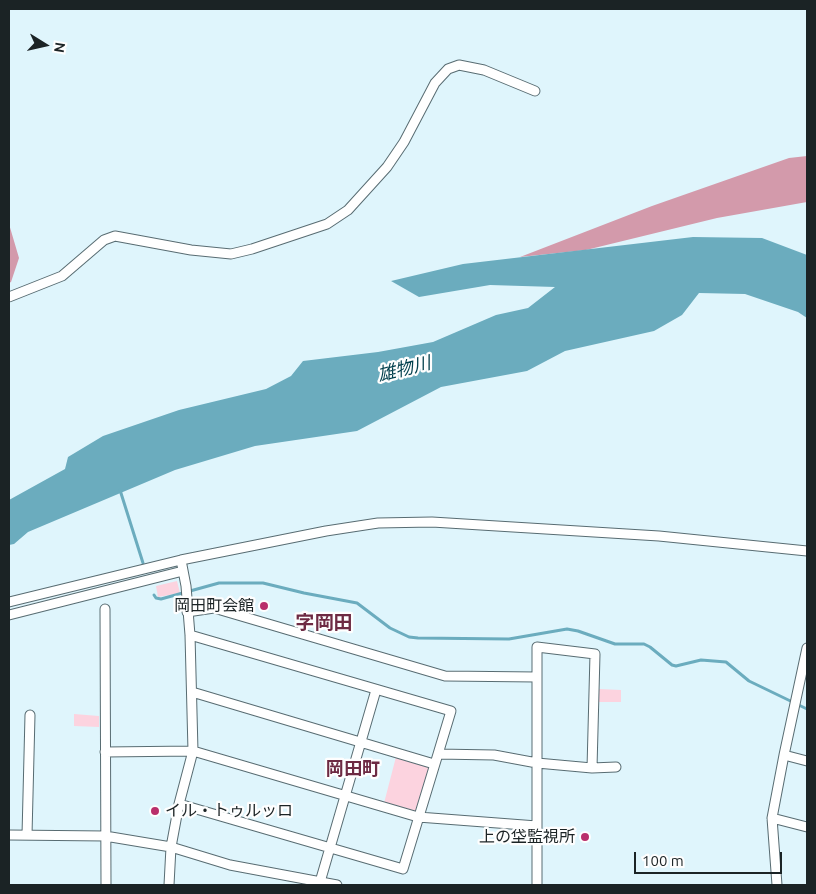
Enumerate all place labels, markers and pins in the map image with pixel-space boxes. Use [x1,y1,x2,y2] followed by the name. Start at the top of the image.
[174,596,254,616] place label: 岡田町会館
[258,600,270,612] marker: 岡田町会館
[165,801,293,821] place label: イル・トゥルッロ
[149,805,161,817] marker: イル・トゥルッロ
[479,827,575,847] place label: 上の垈監視所
[579,831,591,843] marker: 上の垈監視所

